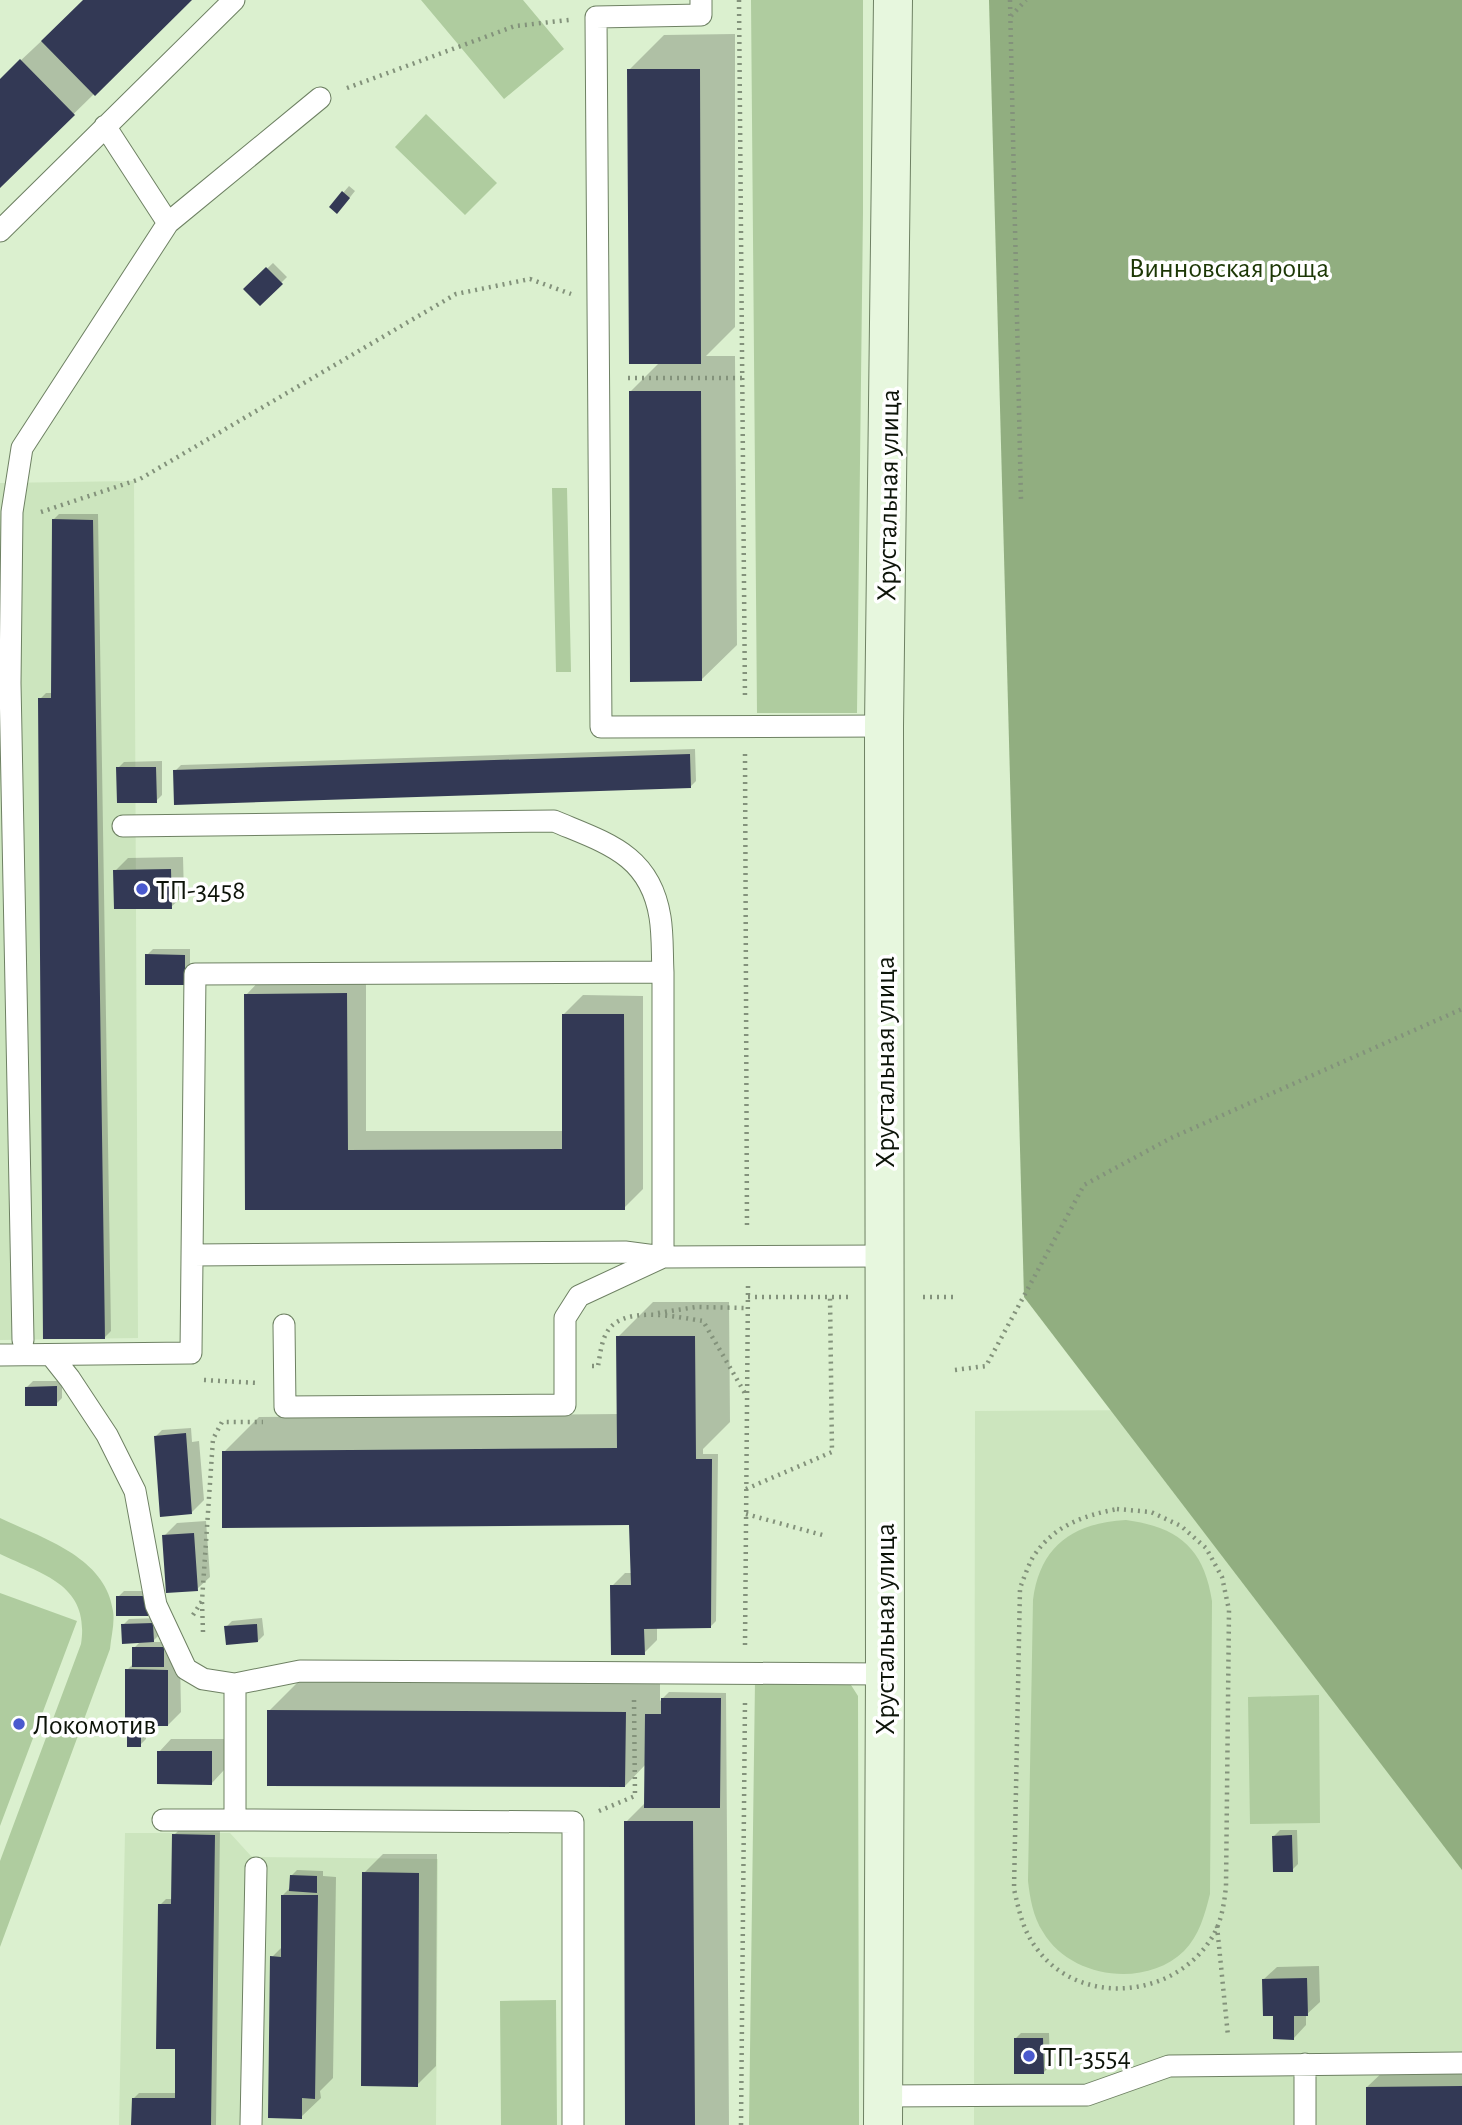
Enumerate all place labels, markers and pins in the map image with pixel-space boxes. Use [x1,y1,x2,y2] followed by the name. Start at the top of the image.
[156,877,245,905] place label: ТП-3458
[134,881,150,897] marker: ТП-3458
[33,1712,156,1740] place label: Локомотив
[11,1716,27,1732] marker: Локомотив
[1043,2044,1131,2072] place label: ТП-3554
[1021,2048,1037,2064] marker: ТП-3554

